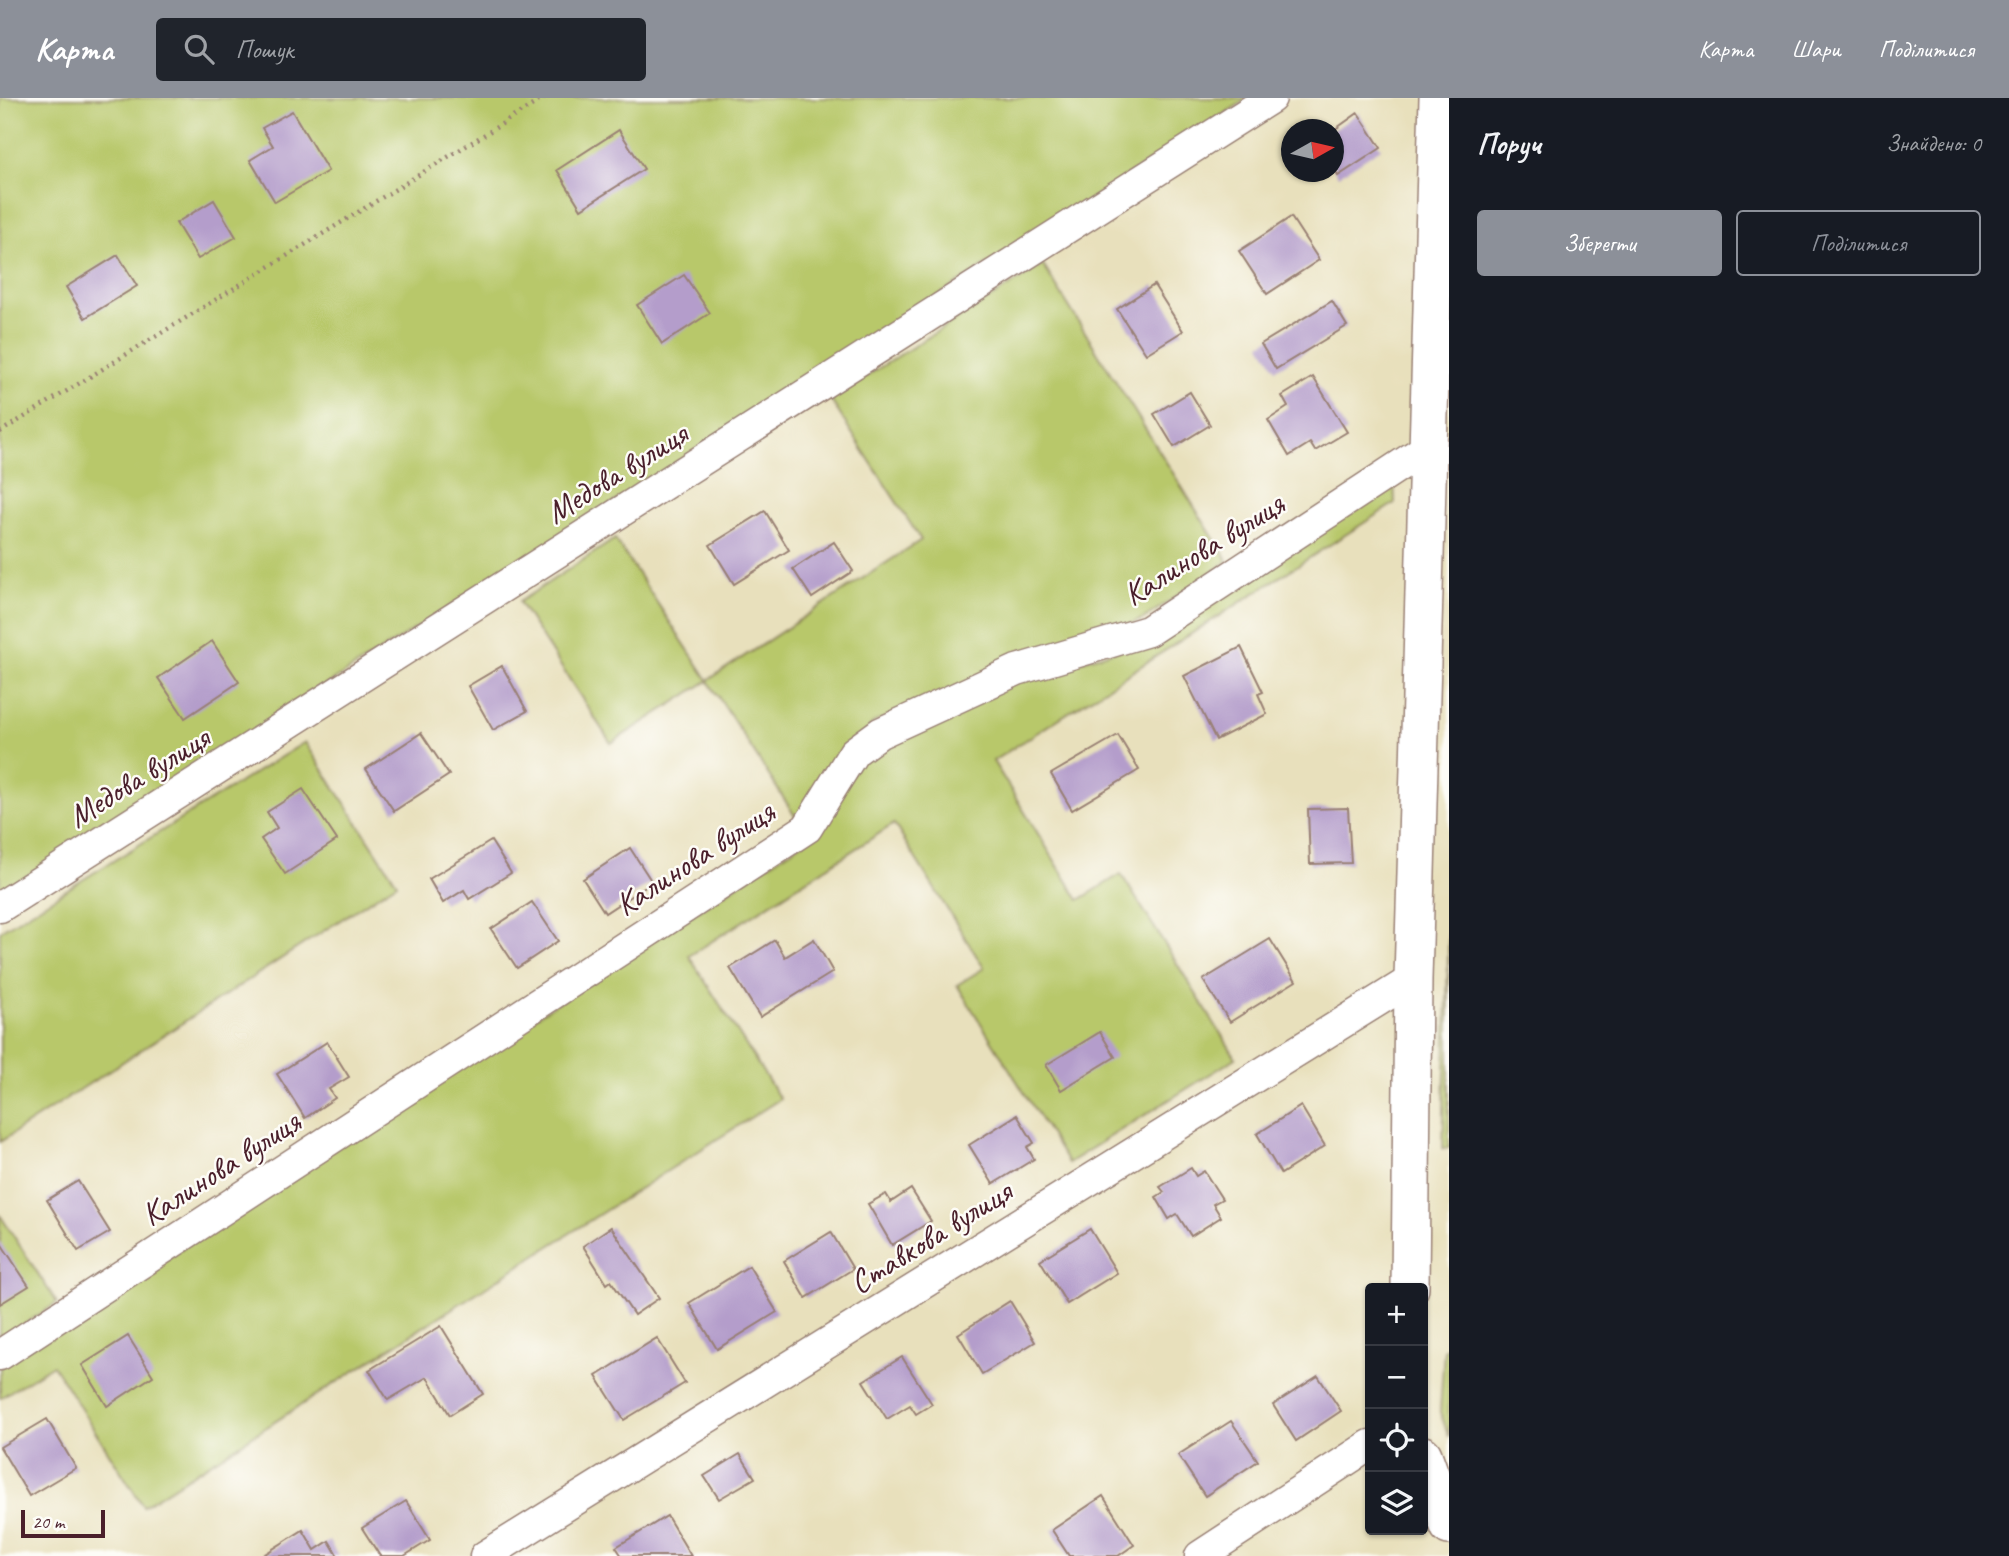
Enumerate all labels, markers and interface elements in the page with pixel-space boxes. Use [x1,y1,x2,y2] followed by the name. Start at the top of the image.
[156,18,646,81] search box
[35,28,114,70] text: Карта
[180,30,218,68] icon: search
[236,33,294,66] text: Пошук
[1698,34,1753,64] text: Карта
[1791,34,1841,64] text: Шари
[1879,34,1974,64] text: Поділитися
[1281,119,1344,182] north arrow
[1477,125,1541,163] text: Поруч
[1886,129,1981,158] text: Знайдено: 0
[1477,210,1722,276] button: Зберегти
[1736,210,1981,276] button: Поділитися
[538,411,698,533] street label: Медова вулиця
[1115,482,1293,615] street label: Калинова вулиця
[60,715,220,837] street label: Медова вулиця
[607,790,783,925] street label: Калинова вулиця
[133,1100,309,1235] street label: Калинова вулиця
[842,1169,1022,1303] street label: Ставкова вулиця
[1365,1283,1428,1535] map controls
[1365,1283,1428,1346] button: +
[1365,1346,1428,1409] button: −
[1365,1409,1428,1472] button: locate
[1365,1472,1428,1535] button: layers
[21,1507,105,1539] scale bar
[32,1510,64,1534] text: 20 m

